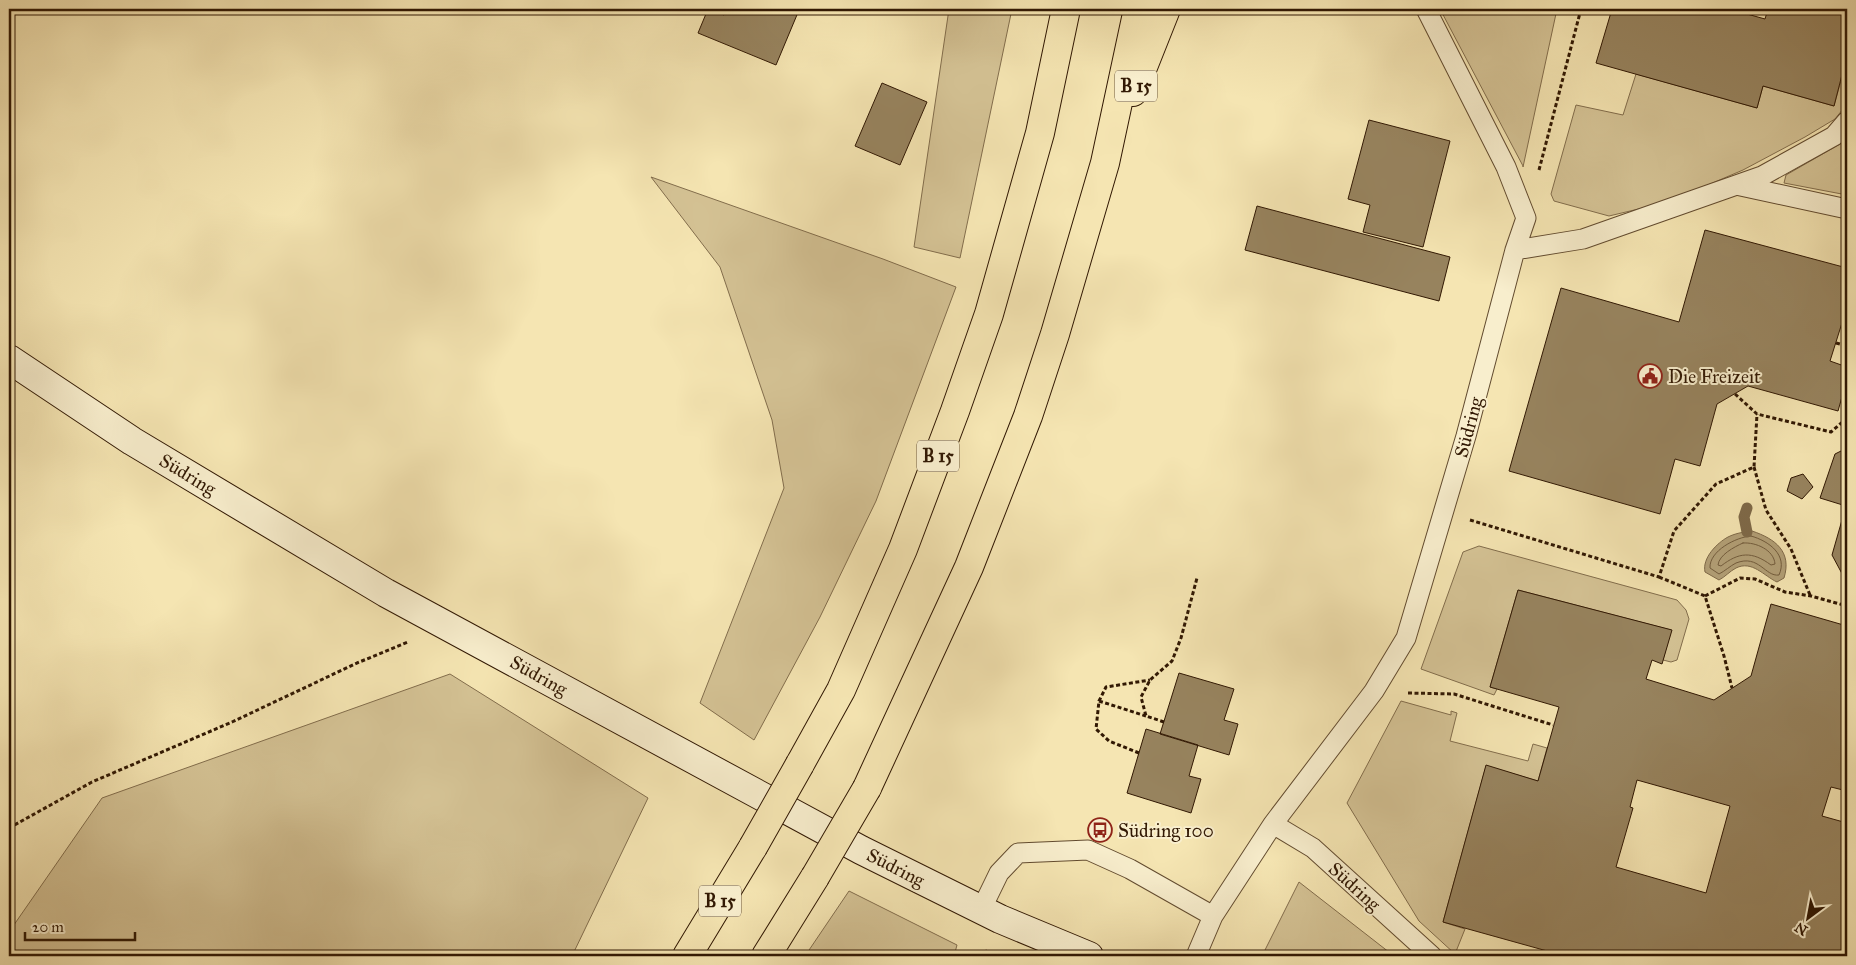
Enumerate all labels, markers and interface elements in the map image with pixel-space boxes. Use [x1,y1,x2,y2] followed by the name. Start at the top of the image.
[1115,70,1157,102] road number: B 15
[1637,363,1663,389] public building icon: Die Freizeit
[1668,365,1761,388] place label: Die Freizeit
[1449,394,1489,460] street label: Südring
[917,441,959,472] road number: B 15
[155,449,220,501] street label: Südring
[506,650,572,701] street label: Südring
[1087,817,1113,843] bus stop icon: Südring 100
[1118,819,1214,843] place label: Südring 100
[862,843,929,893] street label: Südring
[1323,857,1386,917] street label: Südring
[699,886,741,916] road number: B 15
[1784,892,1834,942] north arrow
[25,910,135,942] scale bar
[32,918,64,936] text: 20 m
[1792,918,1811,939] text: N

